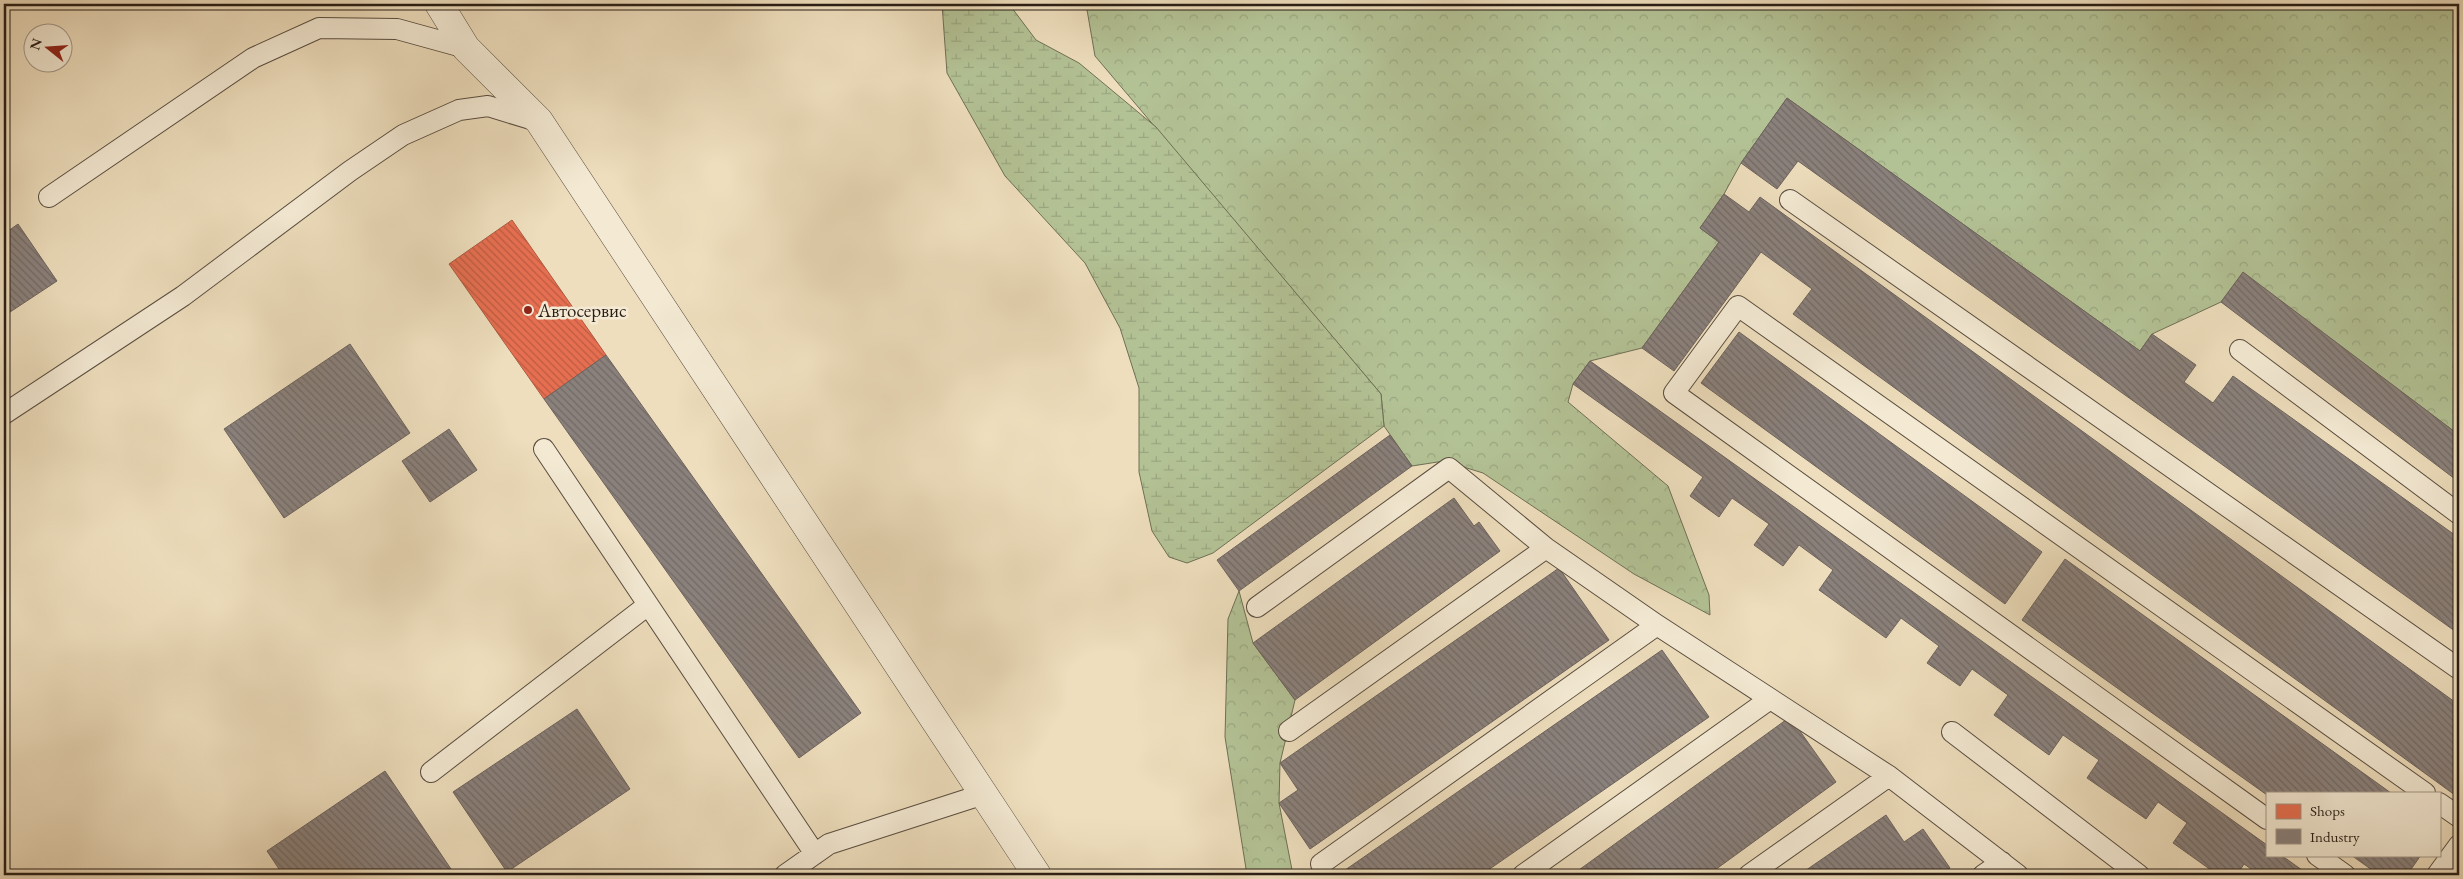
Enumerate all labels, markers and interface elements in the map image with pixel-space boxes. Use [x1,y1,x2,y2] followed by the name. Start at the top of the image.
[22,22,72,72] north arrow
[25,36,46,52] text: N
[537,298,627,323] place label: Автосервис
[522,304,534,316] marker: Автосервис
[2266,792,2440,856] legend
[2310,801,2345,820] text: Shops
[2310,827,2360,846] text: Industry

